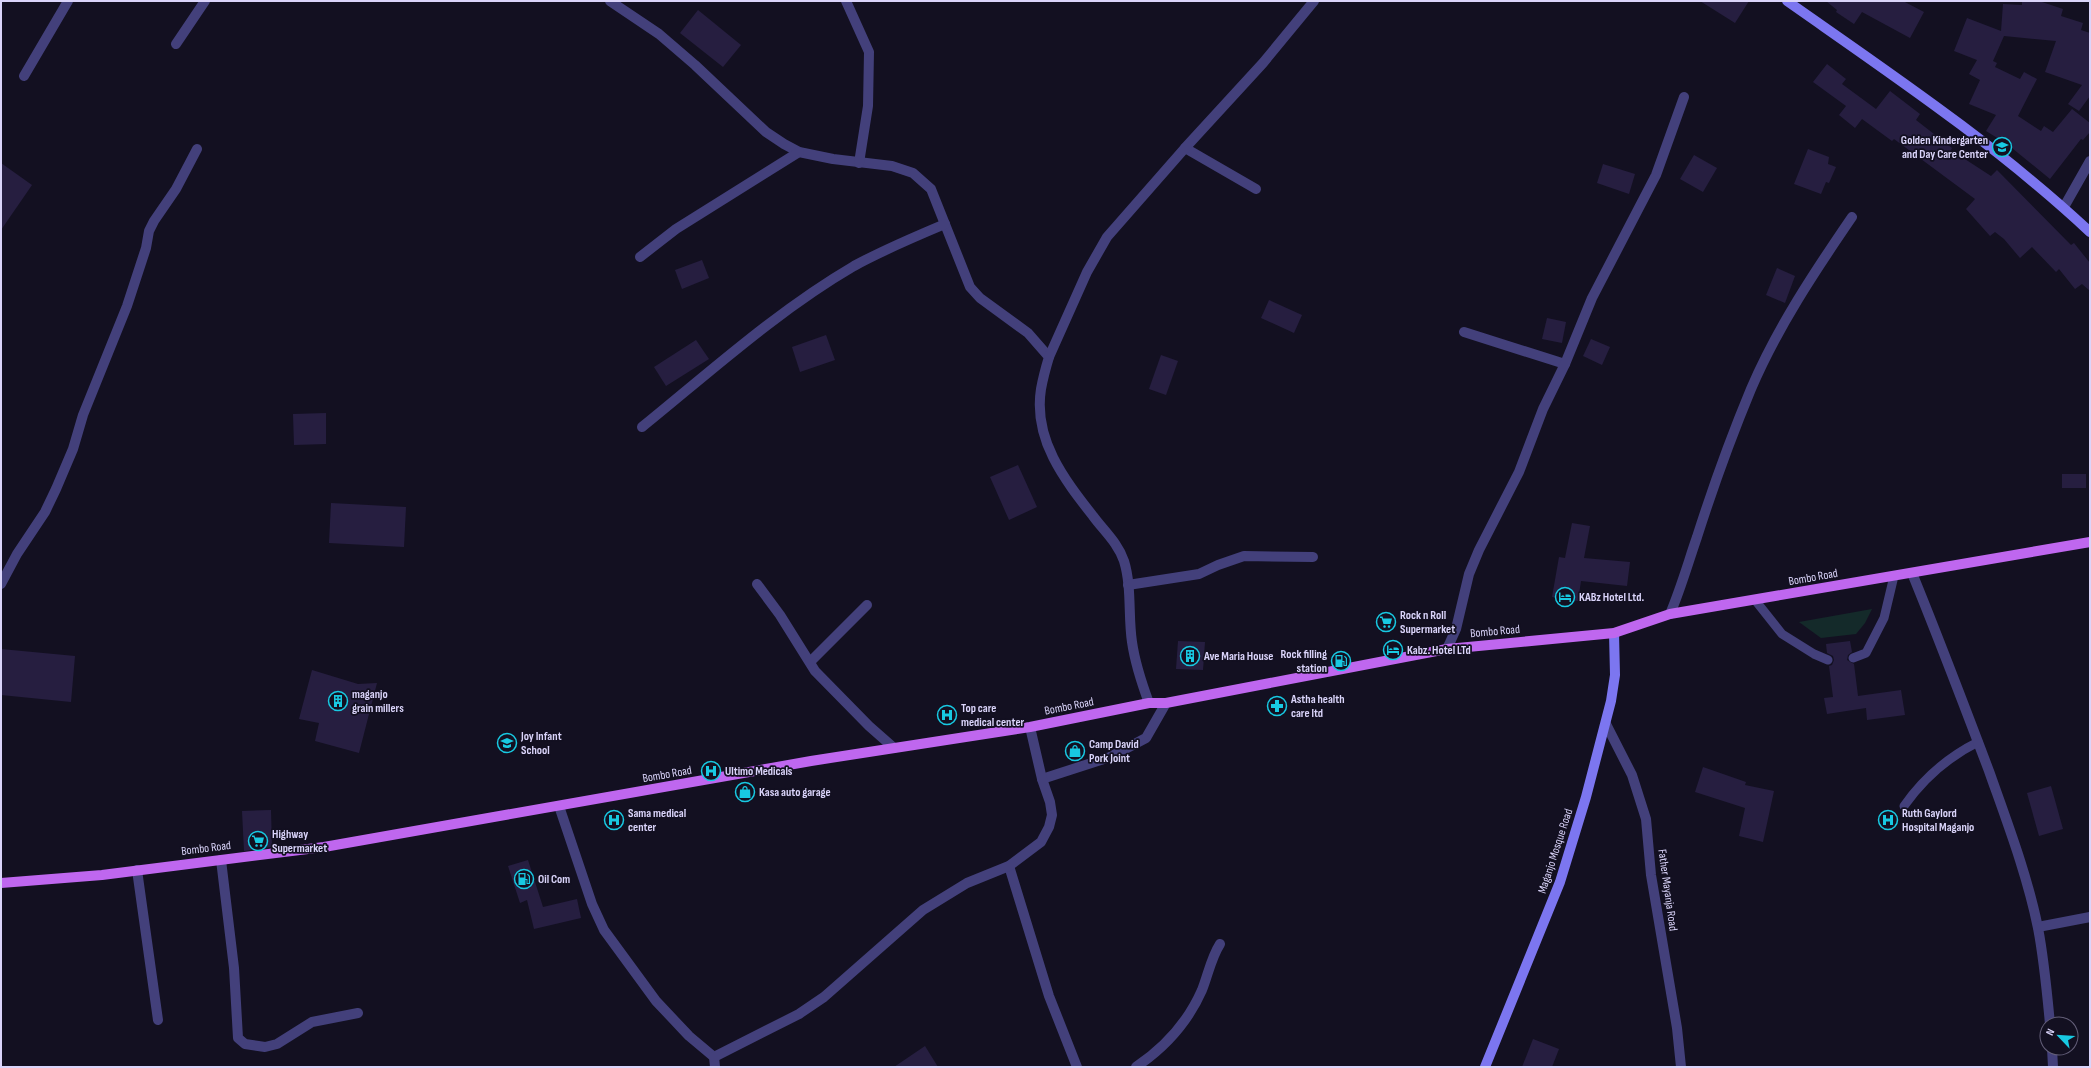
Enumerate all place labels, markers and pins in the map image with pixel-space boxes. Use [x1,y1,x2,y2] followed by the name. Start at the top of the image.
[1901,133,1988,162] place label: Golden Kindergarten and Day Care Center
[1991,136,2013,158] school or university icon: Golden Kindergarten and Day Care Center
[1554,586,1576,608] hotel icon: KABz Hotel Ltd.
[1579,590,1644,605] place label: KABz Hotel Ltd.
[1400,608,1455,637] place label: Rock n Roll Supermarket
[1375,611,1397,633] supermarket icon: Rock n Roll Supermarket
[1382,639,1404,661] hotel icon: Kabz. Hotel LTd
[1407,643,1471,658] place label: Kabz. Hotel LTd
[1179,645,1201,667] building icon: Ave Maria House
[1281,647,1327,676] place label: Rock filling station
[1203,649,1273,664] place label: Ave Maria House
[1330,650,1352,672] fuel station icon: Rock filling station
[352,687,404,716] place label: maganjo grain millers
[327,690,349,712] building icon: maganjo grain millers
[1290,692,1345,721] place label: Astha health care ltd
[1266,695,1288,717] pharmacy icon: Astha health care ltd
[961,701,1025,730] place label: Top care medical center
[936,704,958,726] hospital icon: Top care medical center
[520,729,562,758] place label: Joy Infant School
[496,732,518,754] school or university icon: Joy Infant School
[1089,737,1139,766] place label: Camp David Pork Joint
[1064,740,1086,762] shop icon: Camp David Pork Joint
[700,760,722,782] hospital icon: Ultimo Medicals
[725,764,793,779] place label: Ultimo Medicals
[734,781,756,803] shop icon: Kasa auto garage
[759,785,831,800] place label: Kasa auto garage
[628,806,686,835] place label: Sama medical center
[1902,806,1974,835] place label: Ruth Gaylord Hospital Maganjo
[603,809,625,831] hospital icon: Sama medical center
[1877,809,1899,831] hospital icon: Ruth Gaylord Hospital Maganjo
[272,827,327,856] place label: Highway Supermarket
[247,830,269,852] supermarket icon: Highway Supermarket
[513,868,535,890] fuel station icon: Oil Com
[538,872,570,887] place label: Oil Com

